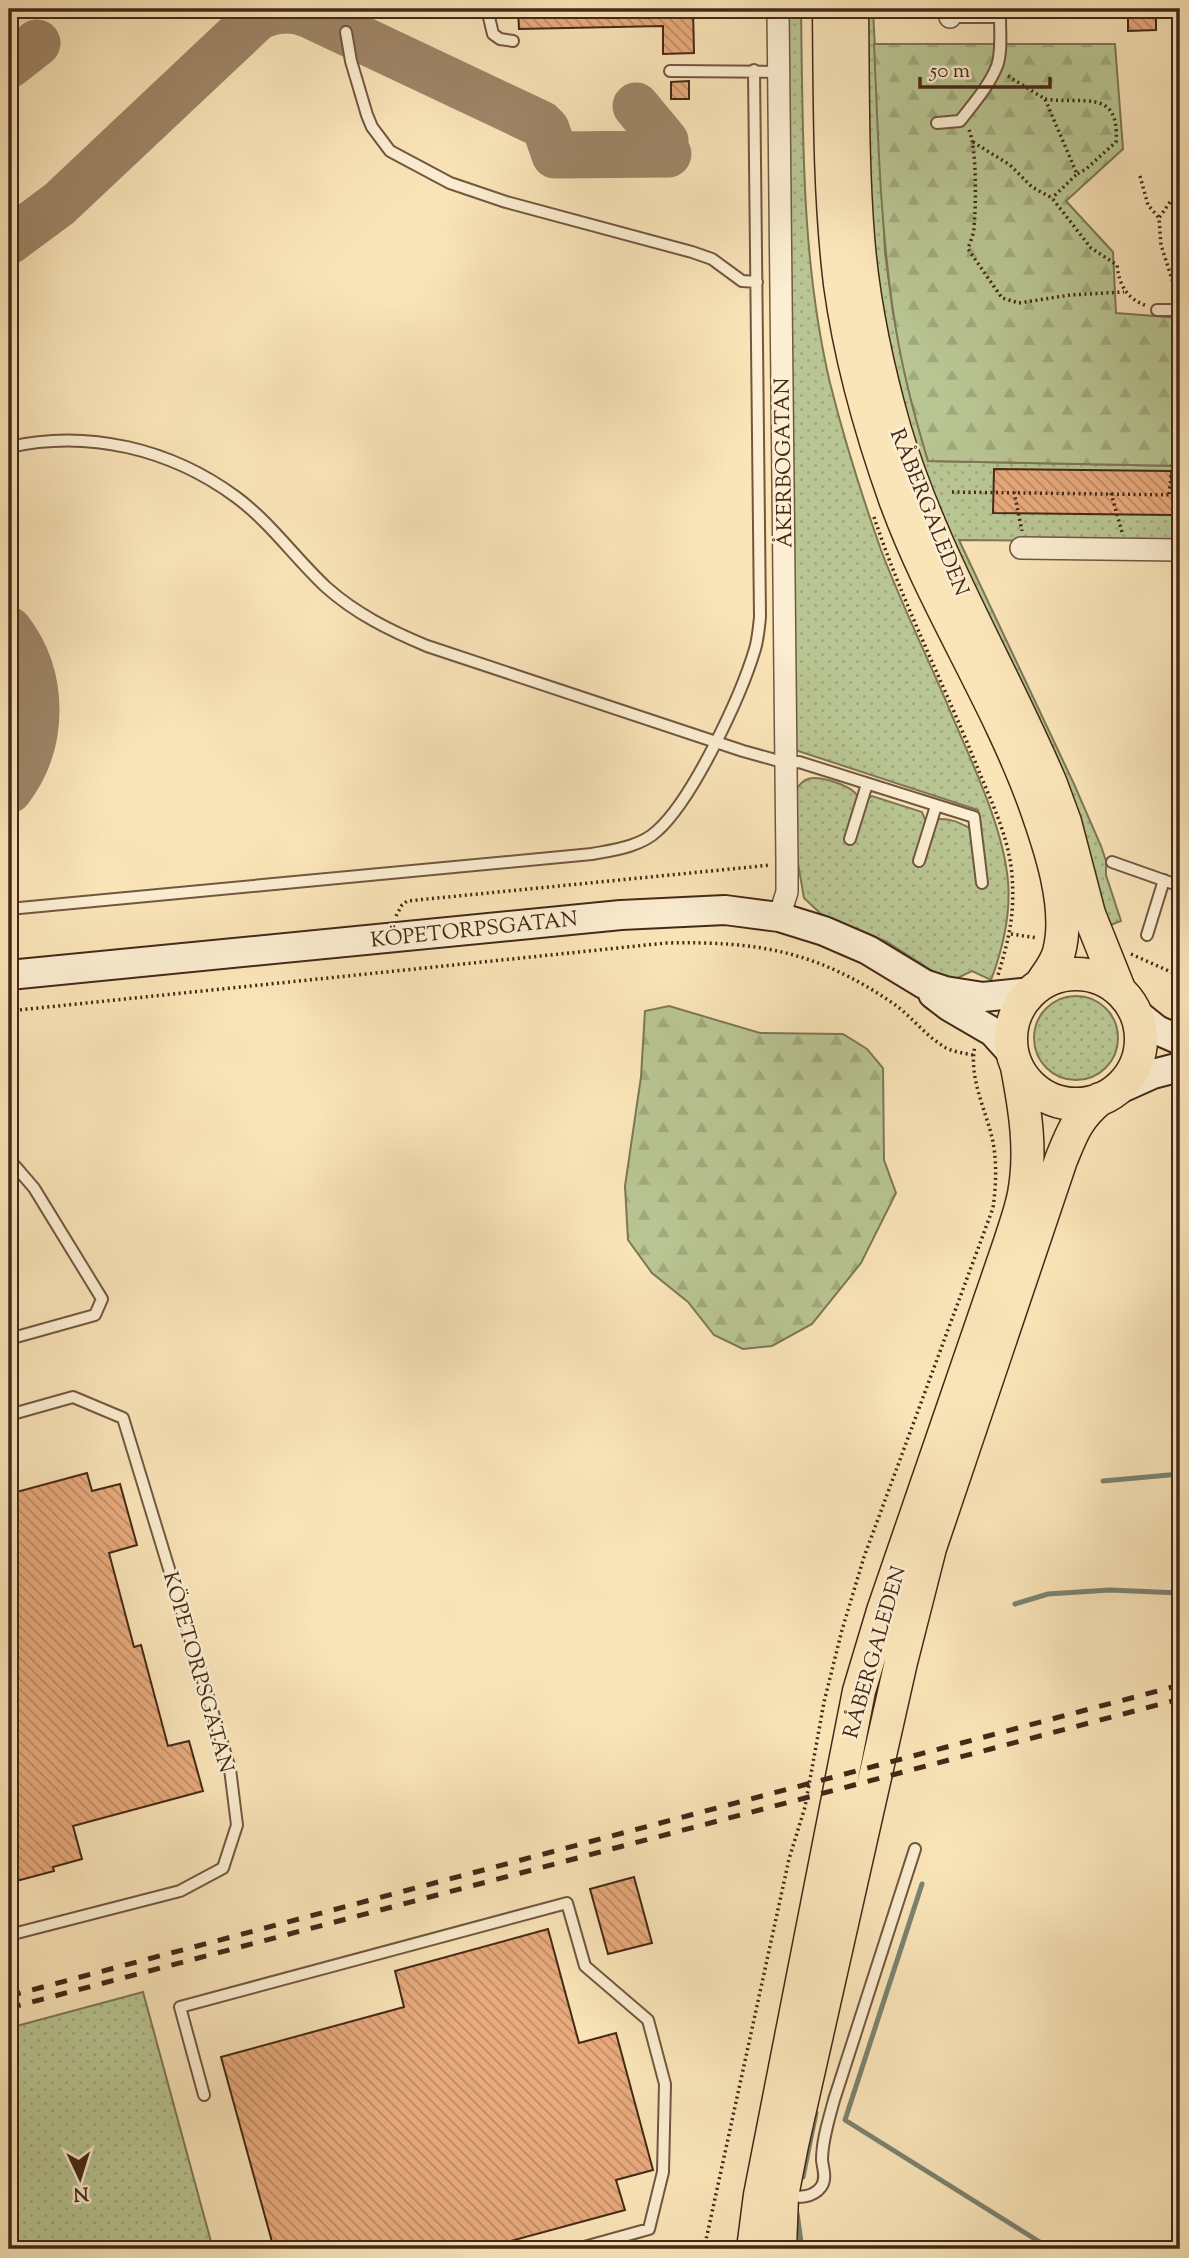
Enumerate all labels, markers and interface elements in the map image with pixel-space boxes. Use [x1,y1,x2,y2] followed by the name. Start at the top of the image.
[920,46,1049,90] scale bar
[929,57,970,87] text: 50 m
[769,377,801,548] street label: ÅKERBOGATAN
[881,425,976,601] street label: RÅBERGALEDEN
[369,905,579,957] street label: KÖPETORPSGATAN
[837,1563,915,1742] street label: RÅBERGALEDEN
[154,1568,240,1777] street label: KÖPETORPSGATAN
[46,2142,116,2212] north arrow
[73,2178,90,2206] text: N

